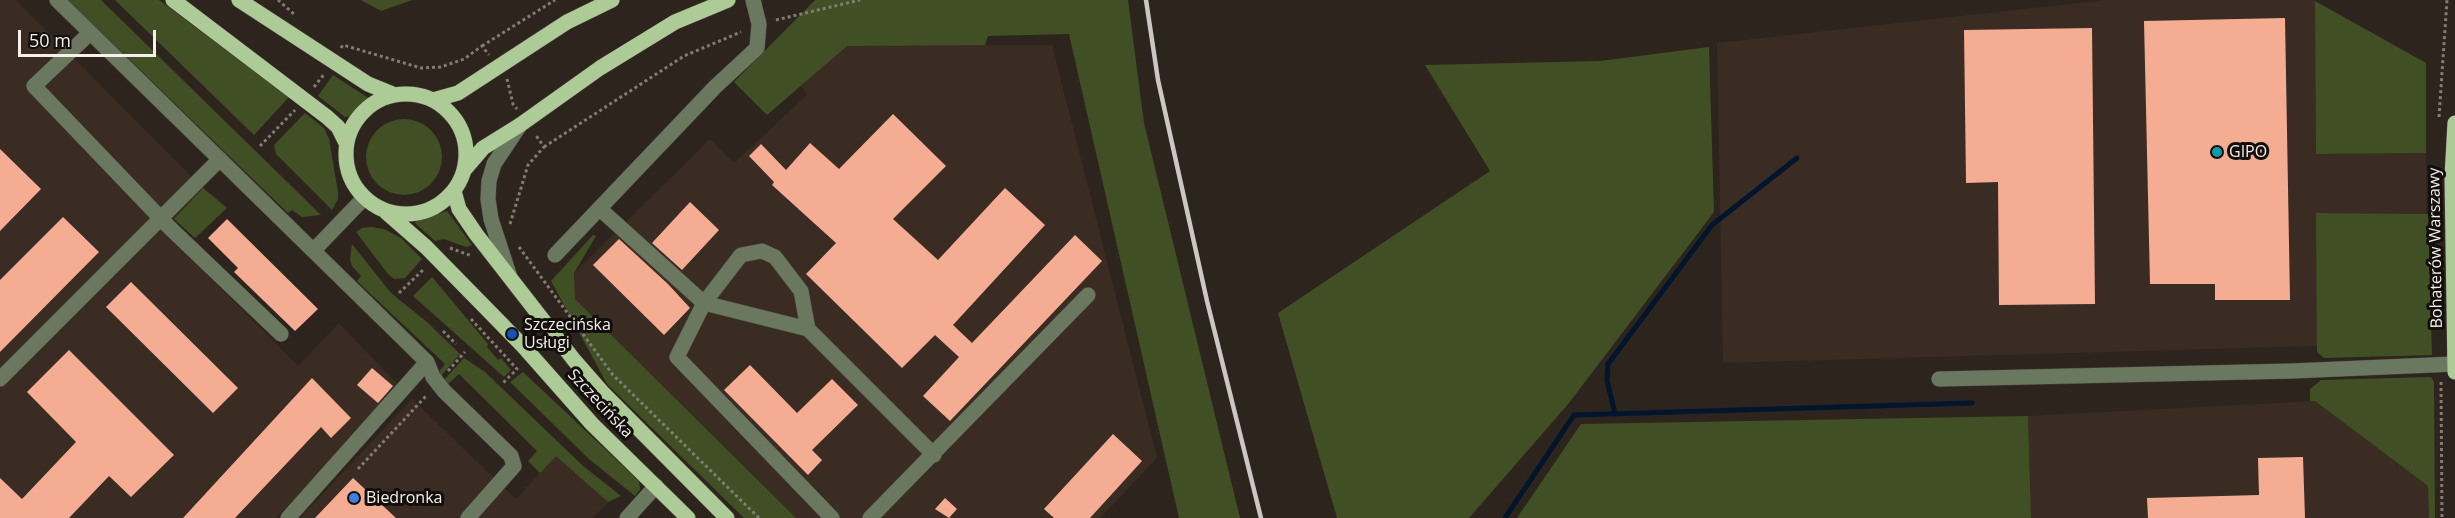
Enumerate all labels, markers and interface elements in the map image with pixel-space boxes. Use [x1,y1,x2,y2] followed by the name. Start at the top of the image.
[21,18,159,56] scale bar
[29,28,71,52] text: 50 m
[2229,142,2267,162] place label: GIPO
[2210,145,2224,159] marker: GIPO
[2425,167,2447,329] street label: Bohaterów Warszawy
[524,315,611,353] place label: Szczecińska Usługi
[505,327,519,341] marker: Szczecińska Usługi
[563,366,637,442] street label: Szczecińska
[366,488,442,508] place label: Biedronka
[347,491,361,505] marker: Biedronka

